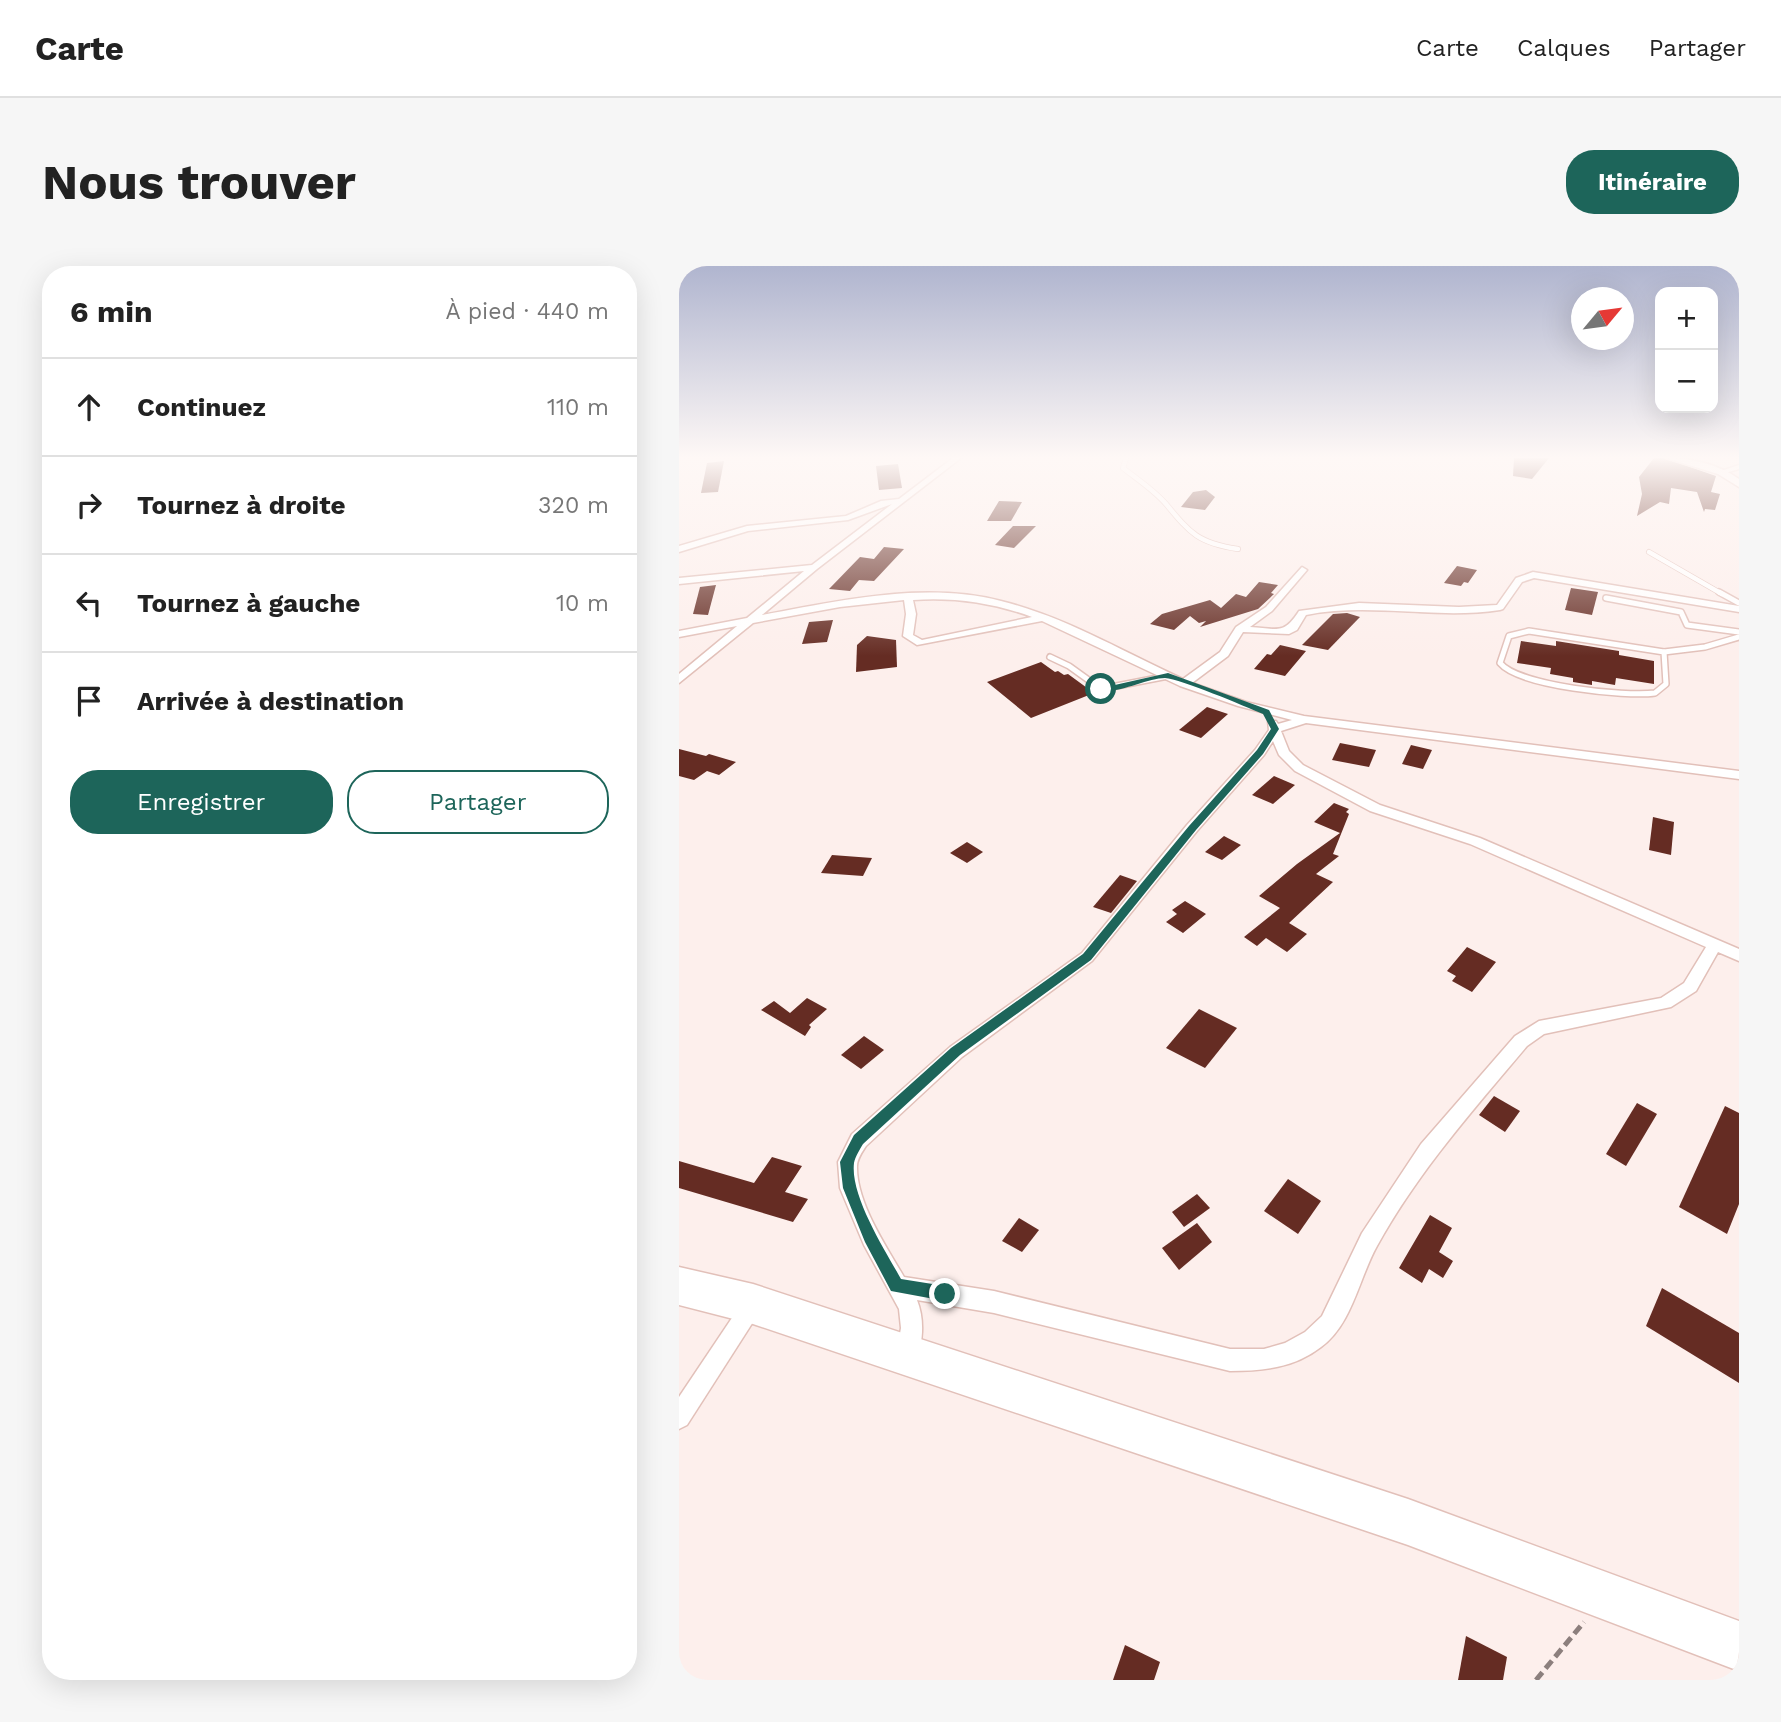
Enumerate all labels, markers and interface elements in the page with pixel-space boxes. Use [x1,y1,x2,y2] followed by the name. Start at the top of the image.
[35,29,124,68] text: Carte
[1416,34,1479,62] text: Carte
[1517,34,1611,62] text: Calques
[1649,34,1746,62] text: Partager
[1566,150,1739,214] button: Itinéraire
[42,153,356,211] text: Nous trouver
[1571,287,1634,350] north arrow
[1655,287,1718,413] map controls
[1655,287,1718,350] button: +
[70,294,153,329] text: 6 min
[446,298,609,325] text: À pied · 440 m
[1655,350,1718,413] button: −
[70,388,108,426] icon: ahead
[137,392,266,422] text: Continuez
[547,394,609,421] text: 110 m
[70,486,108,524] icon: right
[137,490,346,520] text: Tournez à droite
[538,492,609,519] text: 320 m
[70,584,108,622] icon: left
[137,588,360,618] text: Tournez à gauche
[556,590,609,617] text: 10 m
[1085,673,1116,704] route start
[70,682,108,720] icon: arrive
[137,686,404,716] text: Arrivée à destination
[70,770,333,834] button: Enregistrer
[347,770,609,834] button: Partager
[929,1278,960,1309] route end

